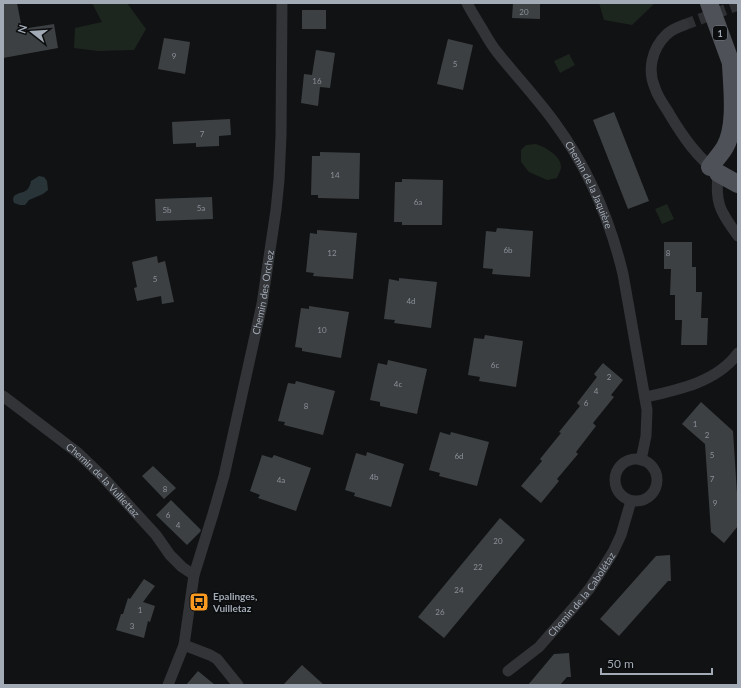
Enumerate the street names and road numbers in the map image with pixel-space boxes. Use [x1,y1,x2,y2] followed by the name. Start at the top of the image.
[713,26,727,40] road number: 1
[563,139,615,230] street label: Chemin de la Jaquière
[249,249,276,336] street label: Chemin des Orchez
[64,440,143,520] street label: Chemin de la Vulliettaz
[545,549,618,639] street label: Chemin de la Cabolétaz

